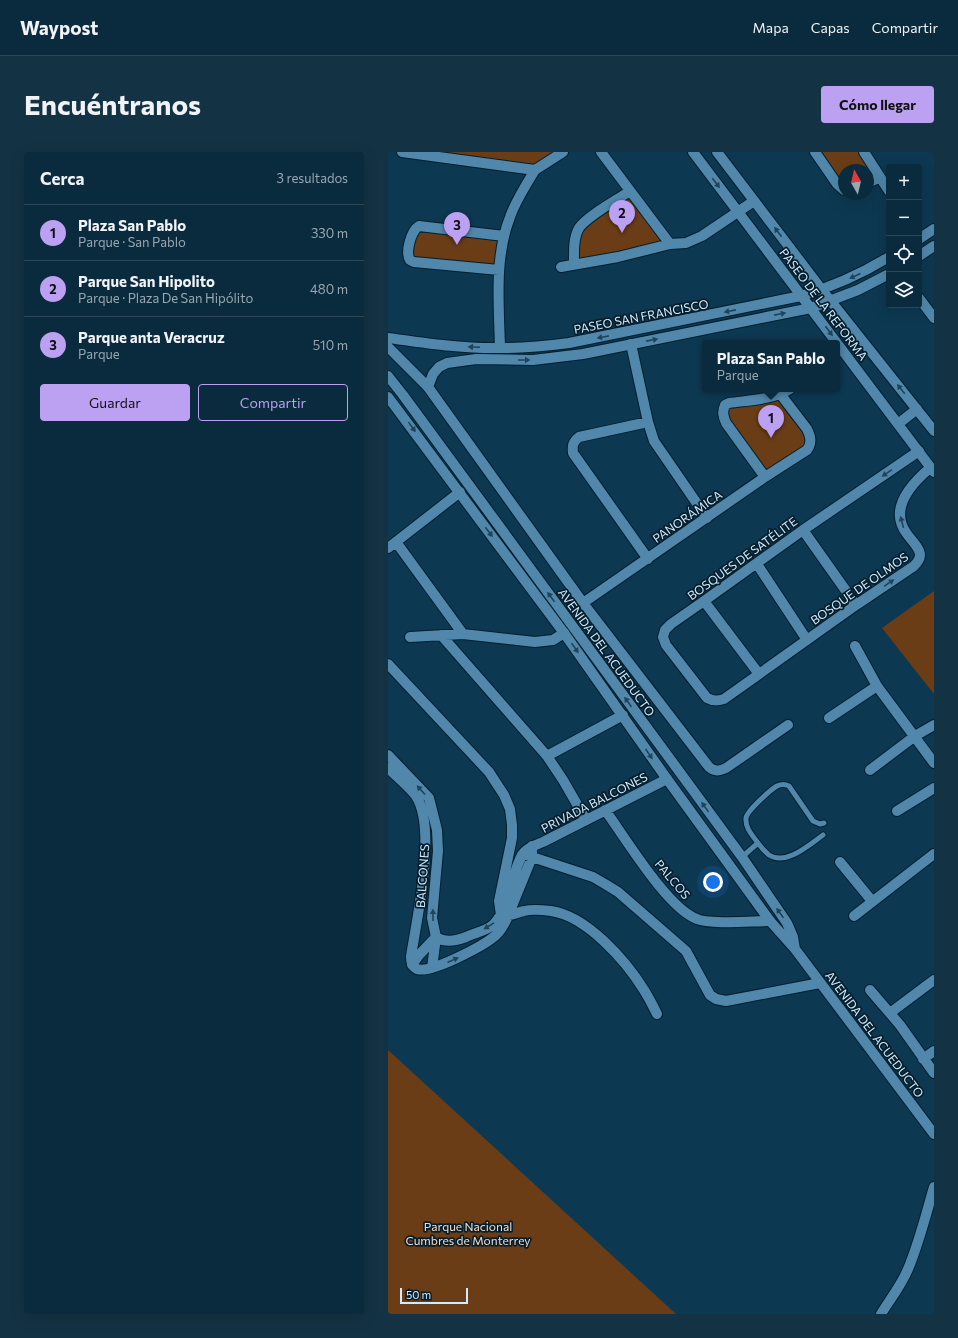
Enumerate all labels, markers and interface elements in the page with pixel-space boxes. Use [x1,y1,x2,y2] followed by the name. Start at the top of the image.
[20,16,98,39] text: Waypost
[753,19,789,36] text: Mapa
[811,19,850,36] text: Capas
[872,19,938,36] text: Compartir
[821,86,934,123] button: Cómo llegar
[24,87,201,121] text: Encuéntranos
[838,164,874,200] north arrow
[886,164,922,308] map controls
[886,164,922,200] button: +
[40,168,85,189] text: Cerca
[277,170,348,186] text: 3 resultados
[712,178,721,189] one-way arrow
[609,200,635,233] pin: 2
[886,200,922,236] button: −
[444,212,470,245] pin: 3
[78,216,186,234] text: Plaza San Pablo
[50,225,56,241] text: 1
[311,225,348,241] text: 330 m
[774,227,782,237] one-way arrow
[78,234,186,250] text: Parque · San Pablo
[886,236,922,272] button: locate
[777,245,871,363] street label: PASEO DE LA REFORMA
[78,272,215,290] text: Parque San Hipolito
[886,272,922,308] button: layers
[849,273,860,279] one-way arrow
[49,281,57,297] text: 2
[310,281,348,297] text: 480 m
[78,290,253,306] text: Parque · Plaza De San Hipólito
[572,296,710,336] street label: PASEO SAN FRANCISCO
[724,308,736,314] one-way arrow
[773,311,786,317] one-way arrow
[824,326,833,337] one-way arrow
[78,328,225,346] text: Parque anta Veracruz
[596,334,609,340] one-way arrow
[646,336,658,342] one-way arrow
[49,337,57,353] text: 3
[313,337,348,353] text: 510 m
[702,340,840,392] popup
[467,344,480,350] one-way arrow
[78,346,120,362] text: Parque
[717,349,825,367] text: Plaza San Pablo
[518,357,531,363] one-way arrow
[717,367,759,383] text: Parque
[40,384,190,421] button: Guardar
[198,384,348,421] button: Compartir
[897,384,905,395] one-way arrow
[758,405,784,438] pin: 1
[408,422,416,433] one-way arrow
[881,469,892,477] one-way arrow
[650,487,724,545] street label: PANORÁMICA
[684,514,800,602] street label: BOSQUES DE SATÉLITE
[899,516,905,528] one-way arrow
[485,526,493,537] one-way arrow
[808,549,910,627] street label: BOSQUE DE OLMOS
[883,580,895,587] one-way arrow
[556,585,658,719] street label: AVENIDA DEL ACUEDUCTO
[547,592,556,603] one-way arrow
[571,642,579,653] one-way arrow
[624,697,632,708] one-way arrow
[645,749,653,759] one-way arrow
[538,769,650,835] street label: PRIVADA BALCONES
[417,784,426,795] one-way arrow
[701,802,709,813] one-way arrow
[413,844,431,908] street label: BALCONES
[653,857,693,901] street label: PALCOS
[703,872,723,892] your location
[430,908,436,921] one-way arrow
[776,908,784,918] one-way arrow
[483,923,495,930] one-way arrow
[447,956,459,962] one-way arrow
[823,968,927,1100] street label: AVENIDA DEL ACUEDUCTO
[405,1219,531,1247] park label: Parque Nacional Cumbres de Monterrey
[400,1286,468,1305] scale bar
[406,1288,431,1301] text: 50 m

